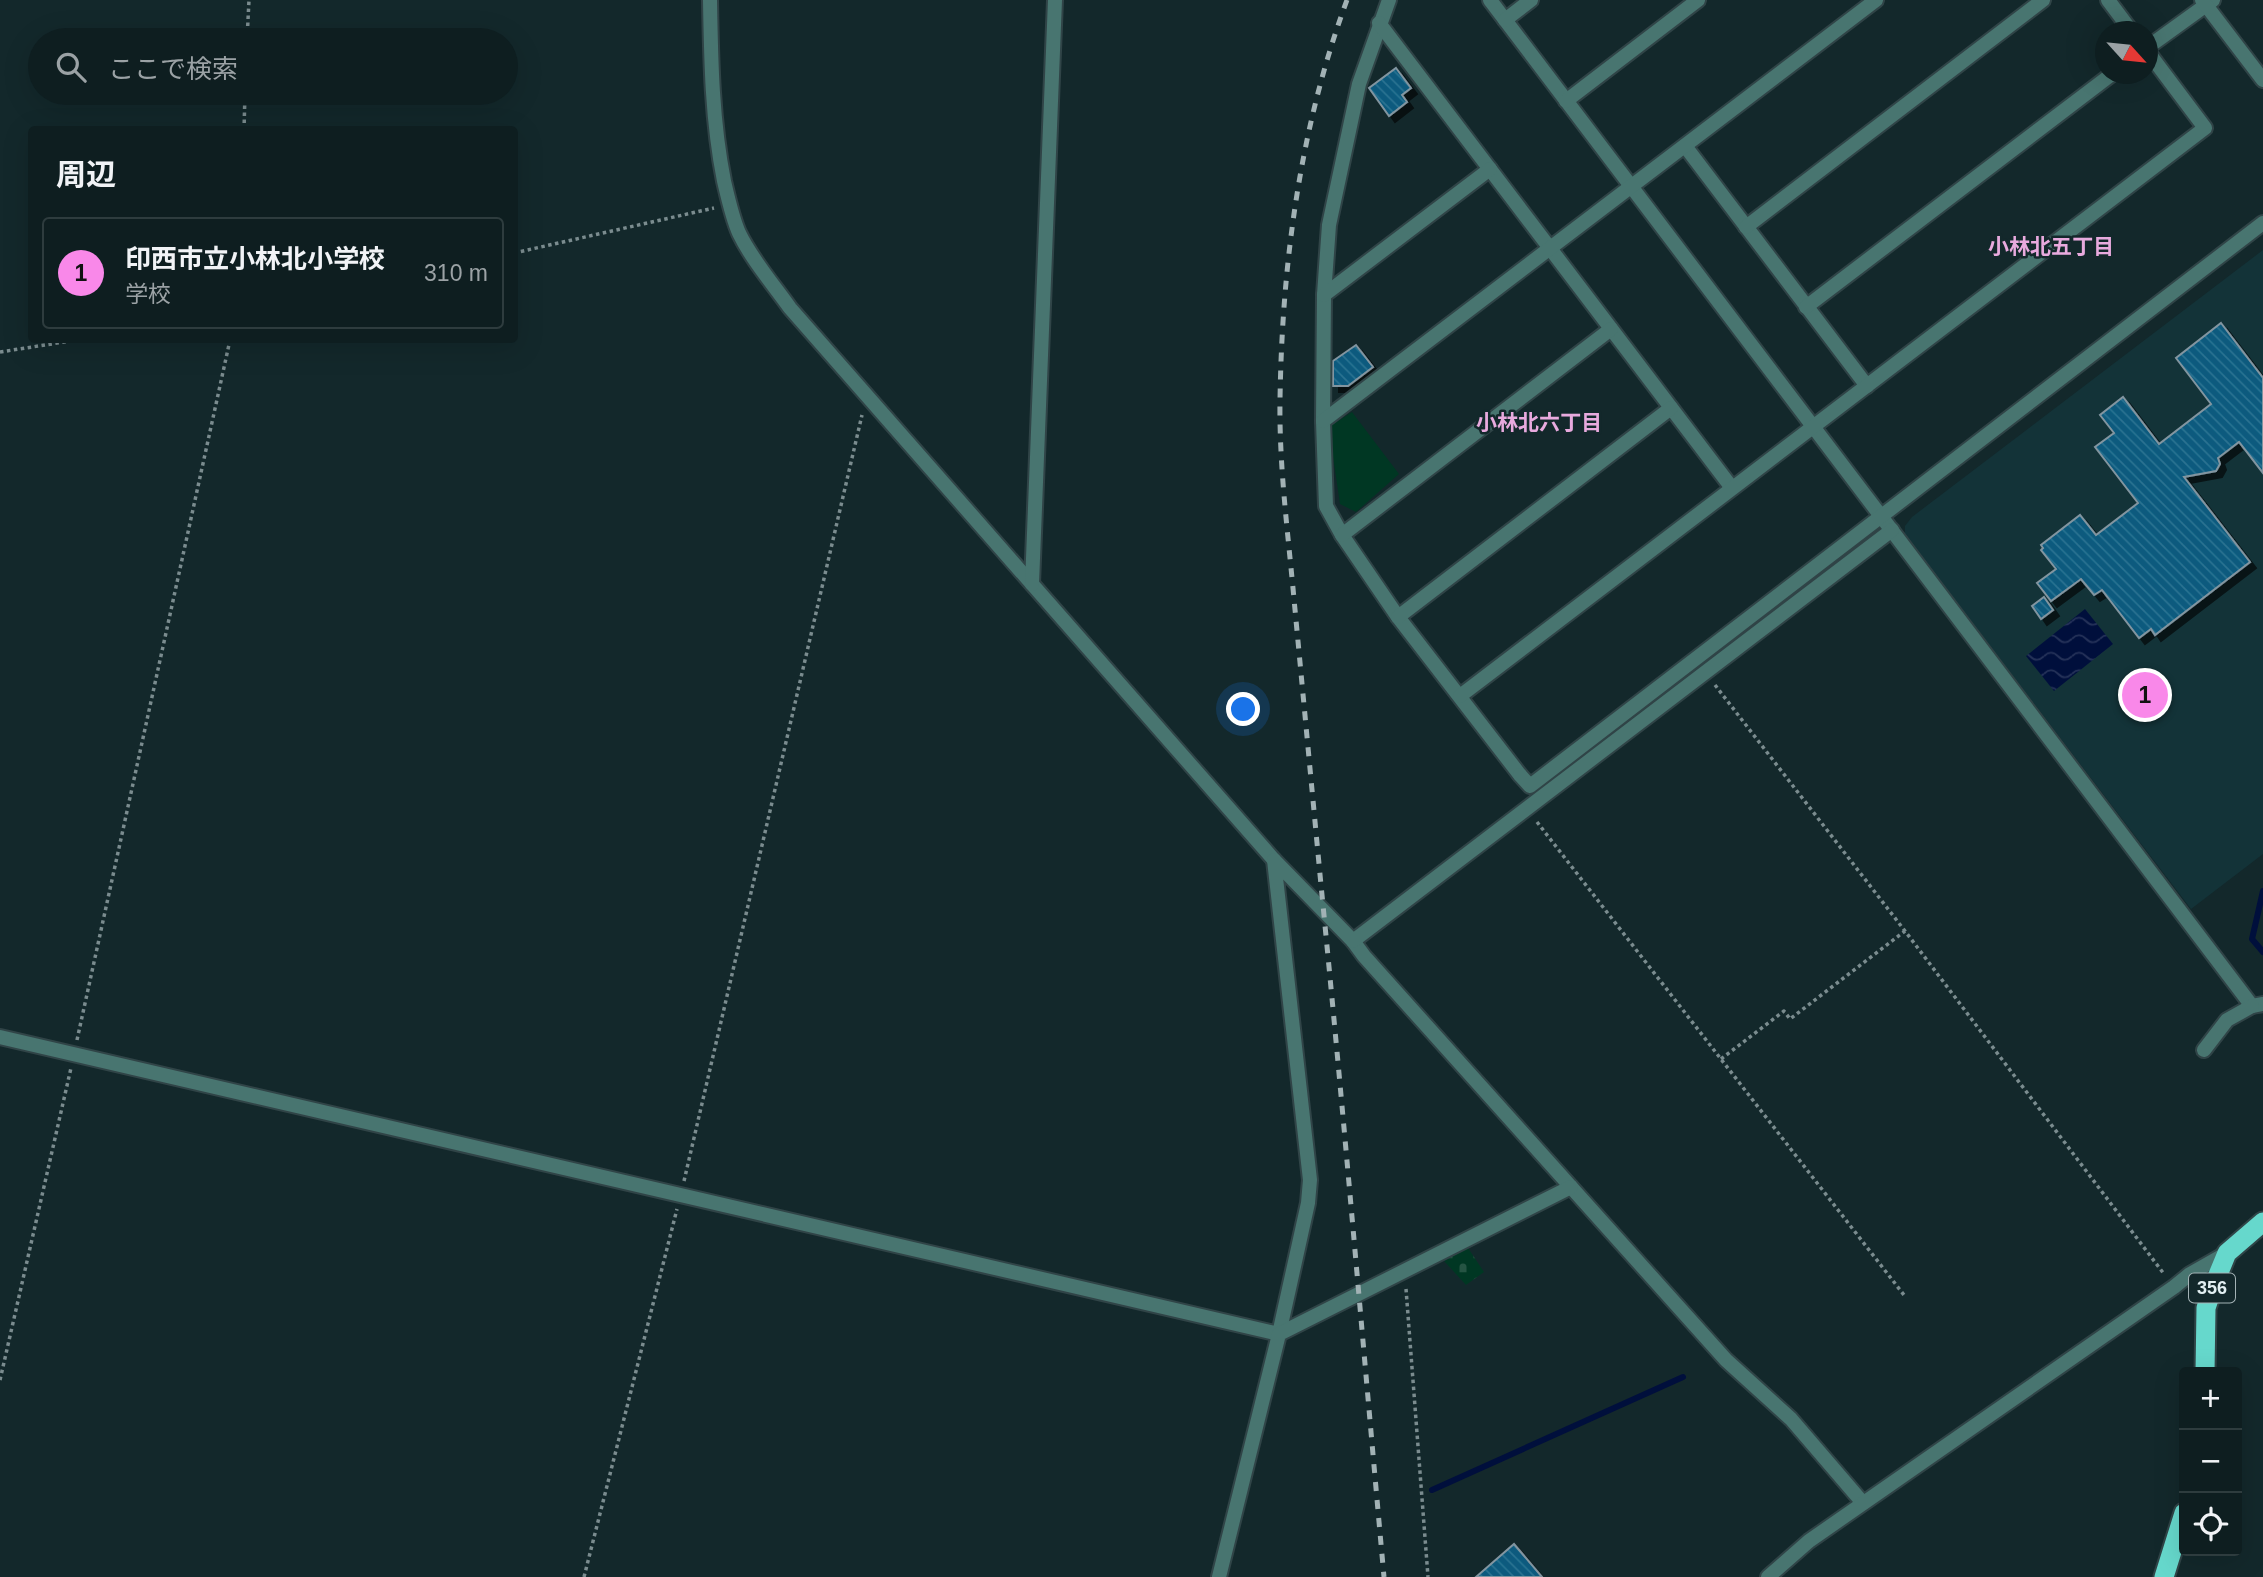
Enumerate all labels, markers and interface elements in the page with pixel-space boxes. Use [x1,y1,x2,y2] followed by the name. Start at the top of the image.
[2095,21,2158,84] north arrow
[28,28,518,105] search box
[52,48,90,86] icon: search
[108,54,238,84] text: ここで検索
[56,158,116,191] text: 周辺
[1988,235,2114,258] district label: 小林北五丁目
[125,244,385,274] text: 印西市立小林北小学校
[75,260,87,286] text: 1
[424,260,488,286] text: 310 m
[125,281,171,307] text: 学校
[1476,411,1602,434] district label: 小林北六丁目
[2122,669,2168,721] pin: 1
[1226,692,1260,726] your location
[2189,1274,2235,1302] road number: 356
[2179,1367,2242,1556] map controls
[2179,1367,2242,1430] button: +
[2179,1430,2242,1493] button: −
[2179,1493,2242,1556] button: locate

